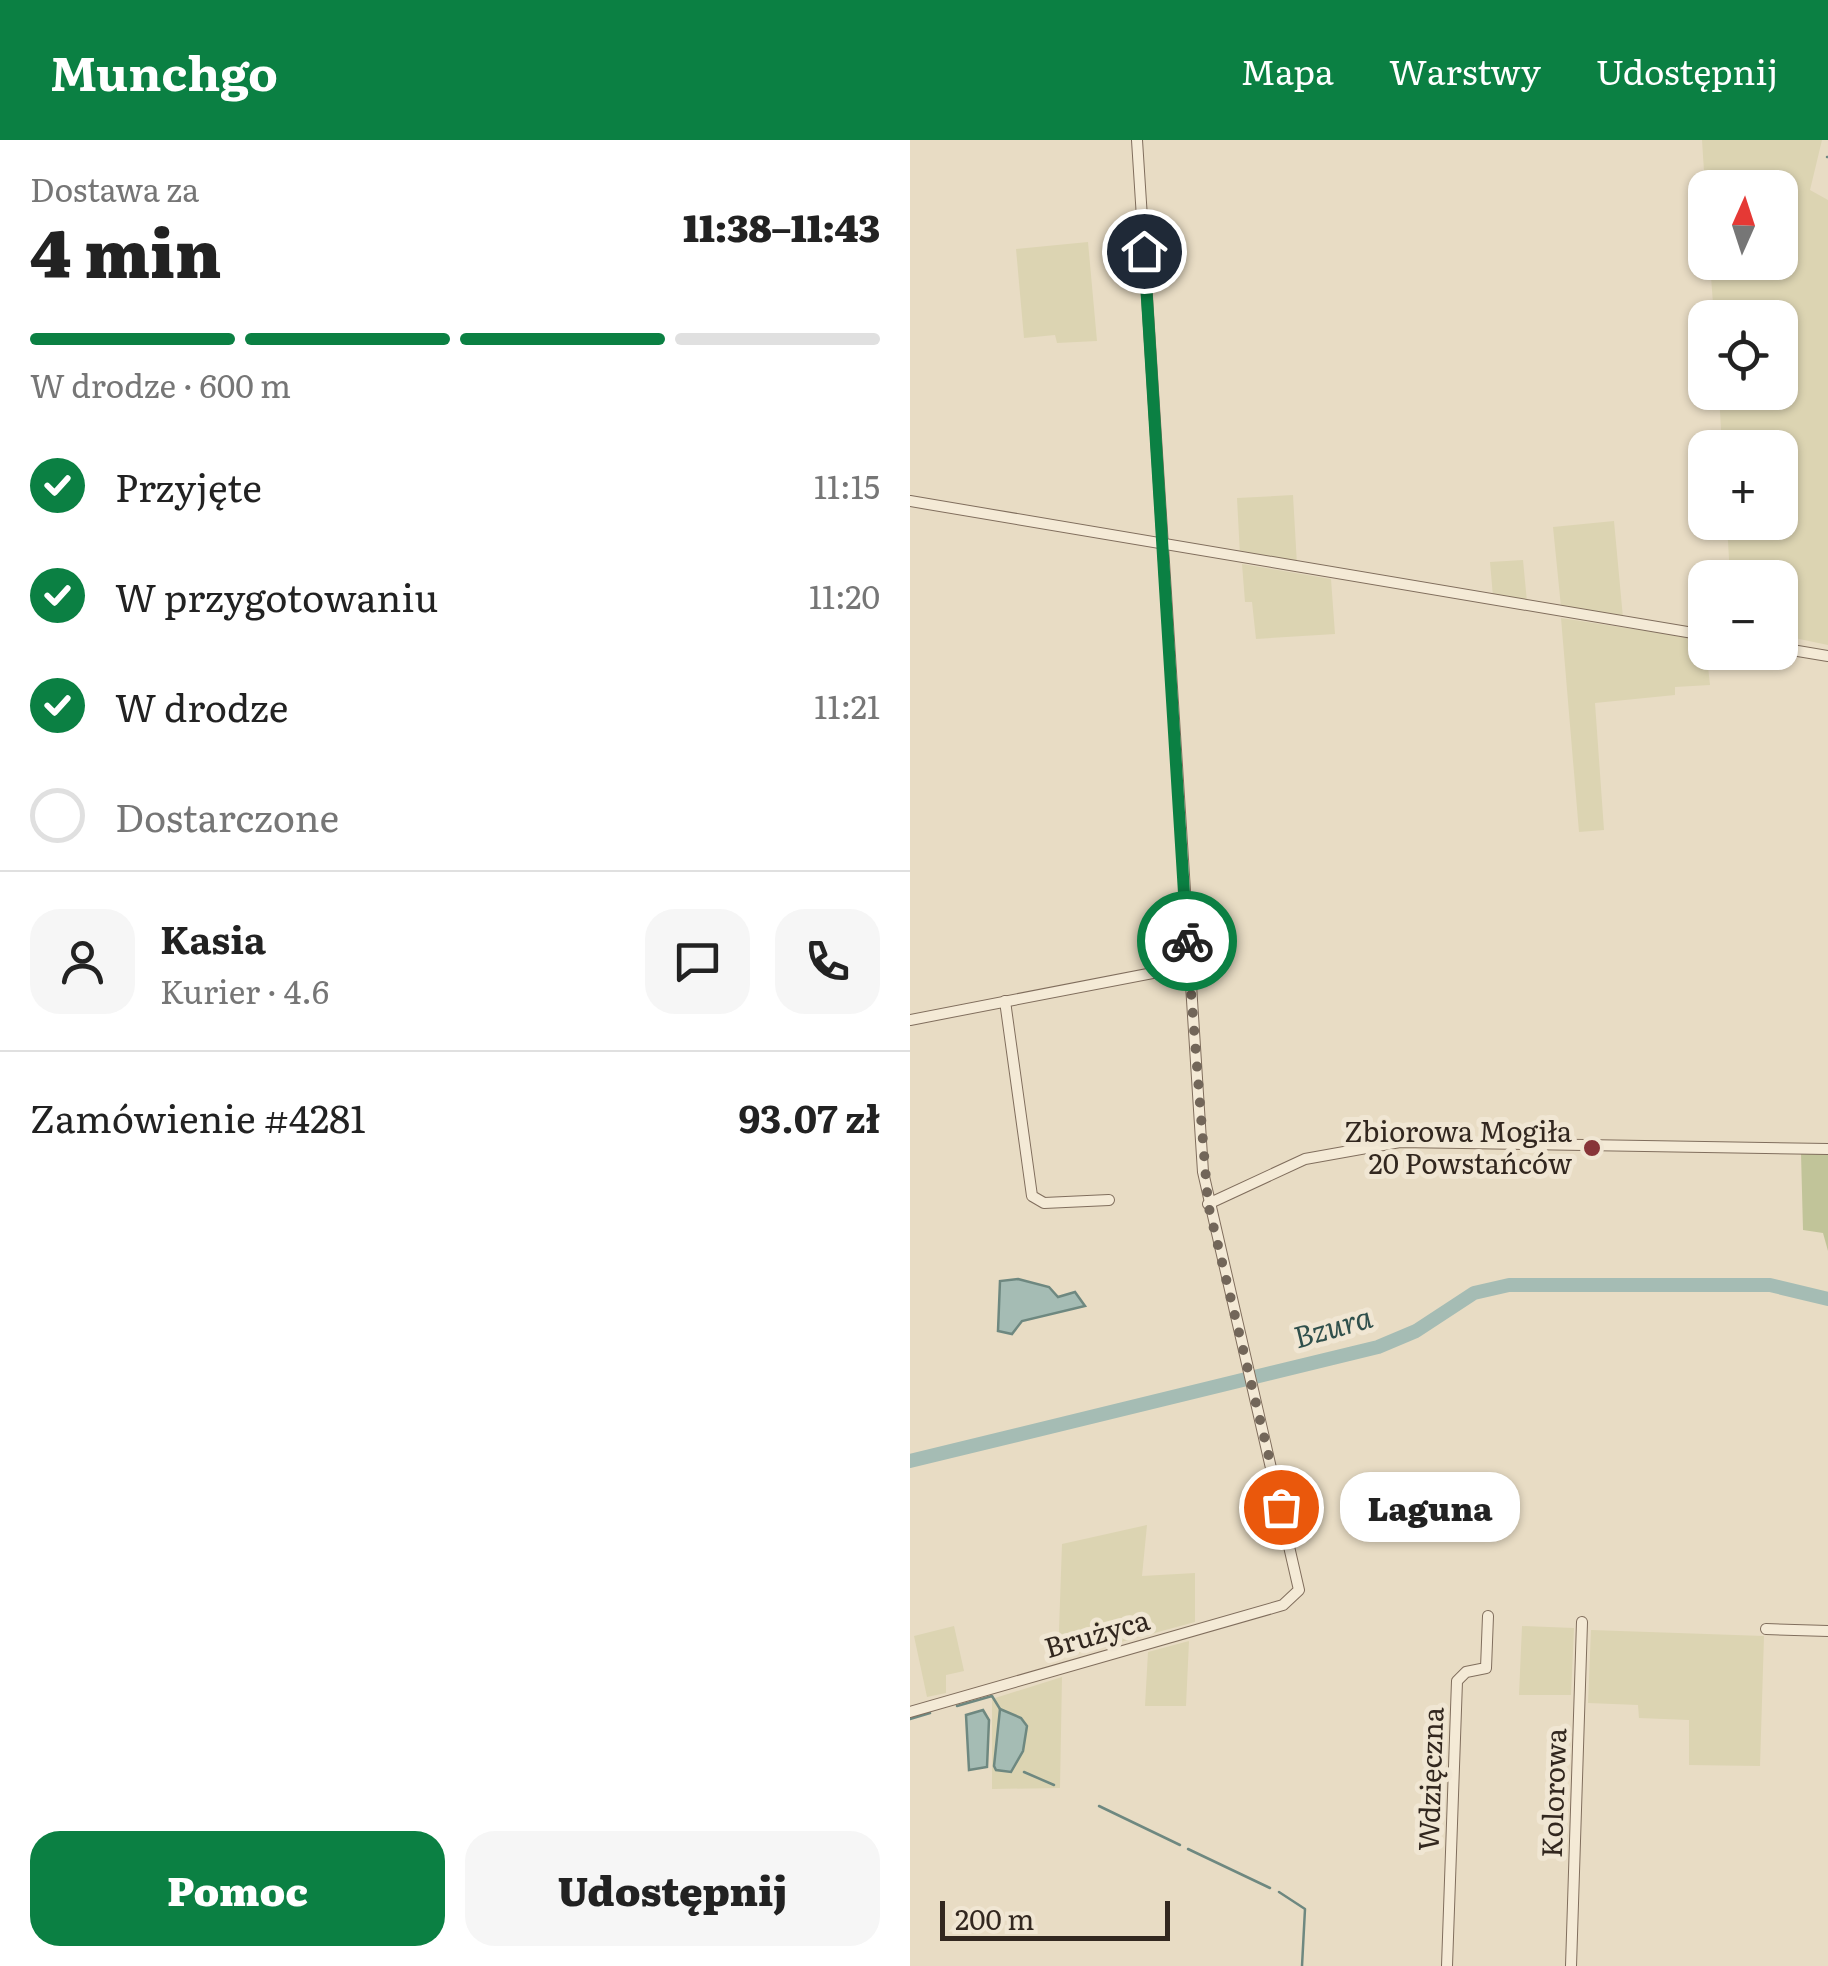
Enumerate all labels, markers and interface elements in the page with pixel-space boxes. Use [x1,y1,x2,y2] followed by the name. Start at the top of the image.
[50,35,278,106] text: Munchgo
[1241,44,1334,96] text: Mapa
[1389,44,1541,96] text: Warstwy
[1596,44,1778,96] text: Udostępnij
[30,164,199,212] text: Dostawa za
[1688,170,1798,280] north arrow
[1688,170,1798,670] map controls
[683,197,880,254] text: 11:38–11:43
[30,201,221,298] text: 4 min
[1102,209,1187,294] pin
[1117,224,1172,279] icon: home
[1688,300,1798,410] button: locate
[30,360,291,408] text: W drodze · 600 m
[1688,430,1798,540] button: +
[115,457,262,514] text: Przyjęte
[30,458,85,513] icon: check
[814,461,880,509] text: 11:15
[1688,560,1798,670] button: −
[115,567,438,624] text: W przygotowaniu
[30,568,85,623] icon: check
[809,571,880,619] text: 11:20
[115,677,288,734] text: W drodze
[30,678,85,733] icon: check
[814,681,880,729] text: 11:21
[115,787,339,844] text: Dostarczone
[1137,891,1237,991] courier
[30,909,135,1014] button: person
[160,909,266,966] text: Kasia
[645,909,750,1014] button: chat
[775,909,880,1014] button: phone
[1160,914,1215,969] icon: bike
[160,966,329,1014] text: Kurier · 4.6
[30,1088,366,1145] text: Zamówienie #4281
[739,1088,880,1145] text: 93.07 zł
[1344,1109,1572,1183] place label: Zbiorowa Mogiła 20 Powstańców
[1581,1137,1603,1159] marker: Zbiorowa Mogiła 20 Powstańców
[1288,1293,1377,1357] water label: Bzura
[1239,1465,1324,1550] pin
[1341,1472,1521,1542] callout: Laguna
[1254,1480,1309,1535] icon: bag
[1367,1483,1493,1531] text: Laguna
[1039,1597,1154,1667] street label: Brużyca
[1406,1706,1452,1852] street label: Wdzięczna
[1529,1727,1575,1859] street label: Kolorowa
[30,1831,445,1946] button: Pomoc
[465,1831,880,1946] button: Udostępnij
[940,1896,1170,1940] scale bar
[955,1897,1034,1939] text: 200 m

